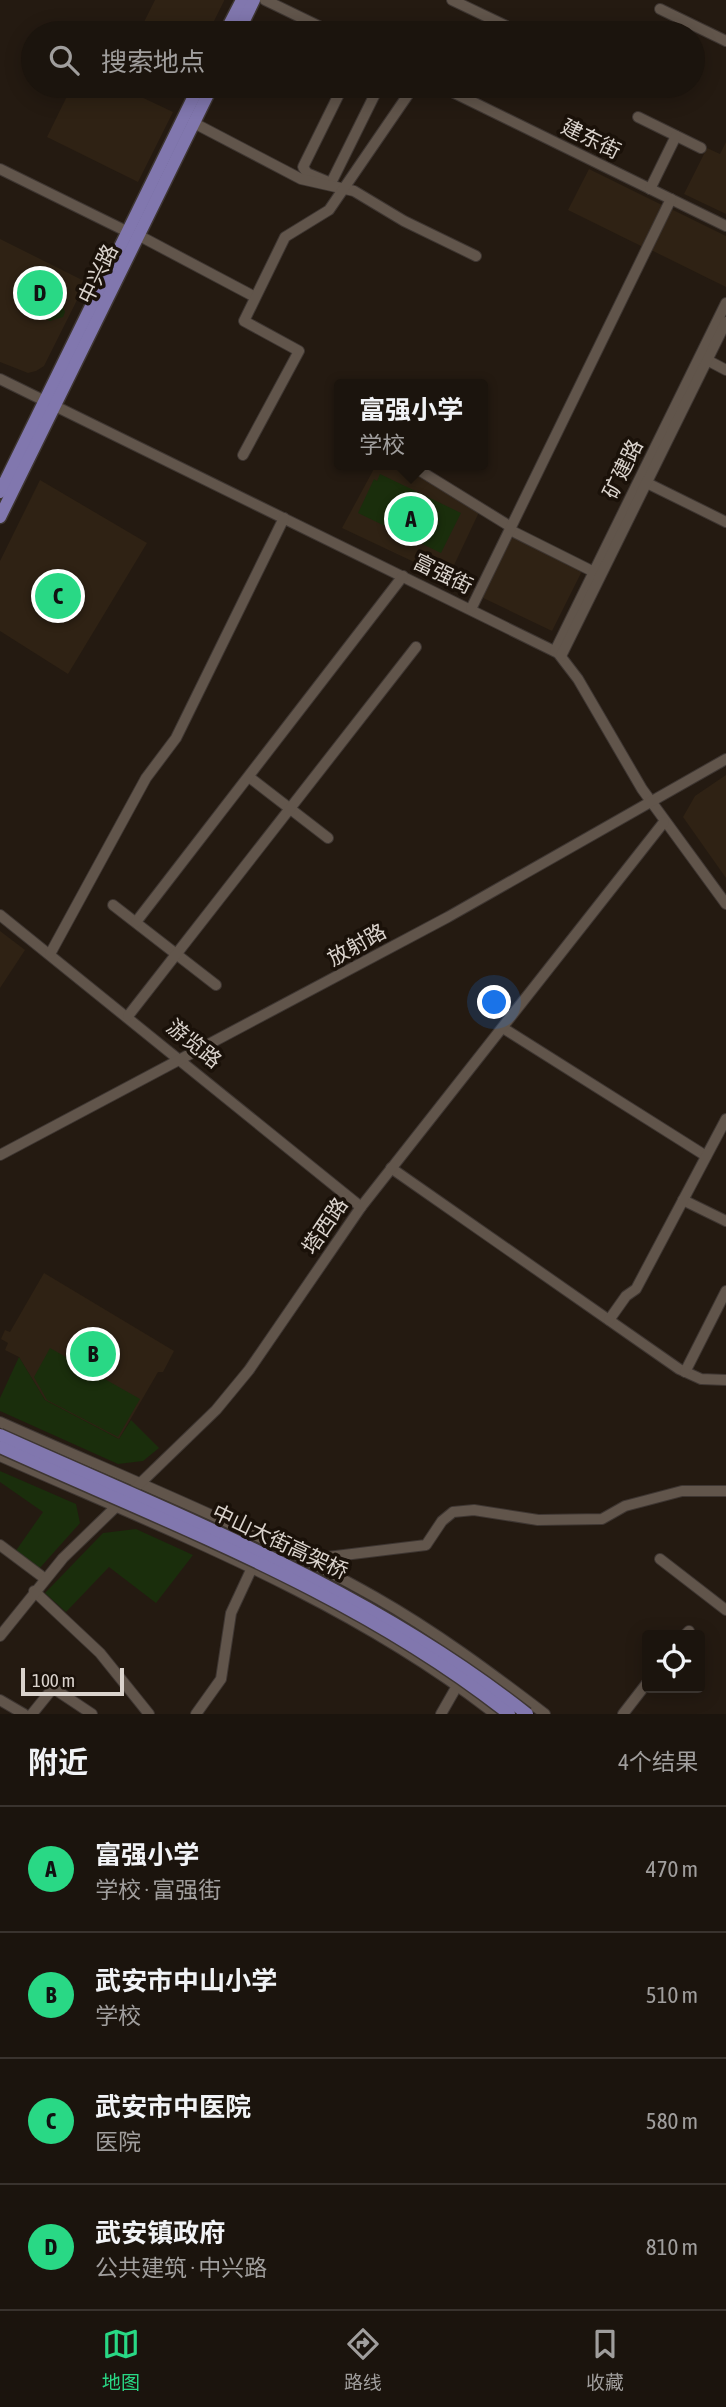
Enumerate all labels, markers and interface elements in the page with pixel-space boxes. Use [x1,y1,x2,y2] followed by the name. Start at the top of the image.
[21,21,705,98] search box
[45,41,83,79] icon: search
[101,47,205,77] text: 搜索地点
[558,114,625,163] street label: 建东街
[73,240,122,307] street label: 中兴路
[17,267,63,319] pin: D
[334,379,488,470] popup
[359,395,463,425] text: 富强小学
[359,432,405,458] text: 学校
[598,435,647,502] street label: 矿建路
[388,493,434,545] pin: A
[410,549,477,598] street label: 富强街
[35,570,81,622] pin: C
[323,918,390,970] street label: 放射路
[477,985,511,1019] your location
[163,1014,227,1072] street label: 游览路
[297,1193,352,1258] street label: 塔西路
[70,1328,116,1380] pin: B
[209,1499,352,1583] street label: 中山大街高架桥
[642,1630,705,1693] map controls
[642,1630,705,1693] button: locate
[21,1665,124,1697] scale bar
[32,1669,75,1691] text: 100 m
[28,1745,88,1779] text: 附近
[618,1749,698,1775] text: 4个结果
[95,1840,199,1870] text: 富强小学
[45,1856,57,1882] text: A
[646,1856,698,1882] text: 470 m
[95,1877,221,1903] text: 学校 · 富强街
[95,1966,277,1996] text: 武安市中山小学
[46,1982,56,2008] text: B
[646,1982,698,2008] text: 510 m
[95,2003,141,2029] text: 学校
[95,2092,251,2122] text: 武安市中医院
[46,2108,56,2134] text: C
[646,2108,698,2134] text: 580 m
[95,2129,141,2155] text: 医院
[95,2218,225,2248] text: 武安镇政府
[45,2234,57,2260] text: D
[646,2234,698,2260] text: 810 m
[95,2255,267,2281] text: 公共建筑 · 中兴路
[102,2325,140,2394] tab: 地图
[344,2325,382,2394] tab: 路线
[586,2325,624,2394] tab: 收藏

